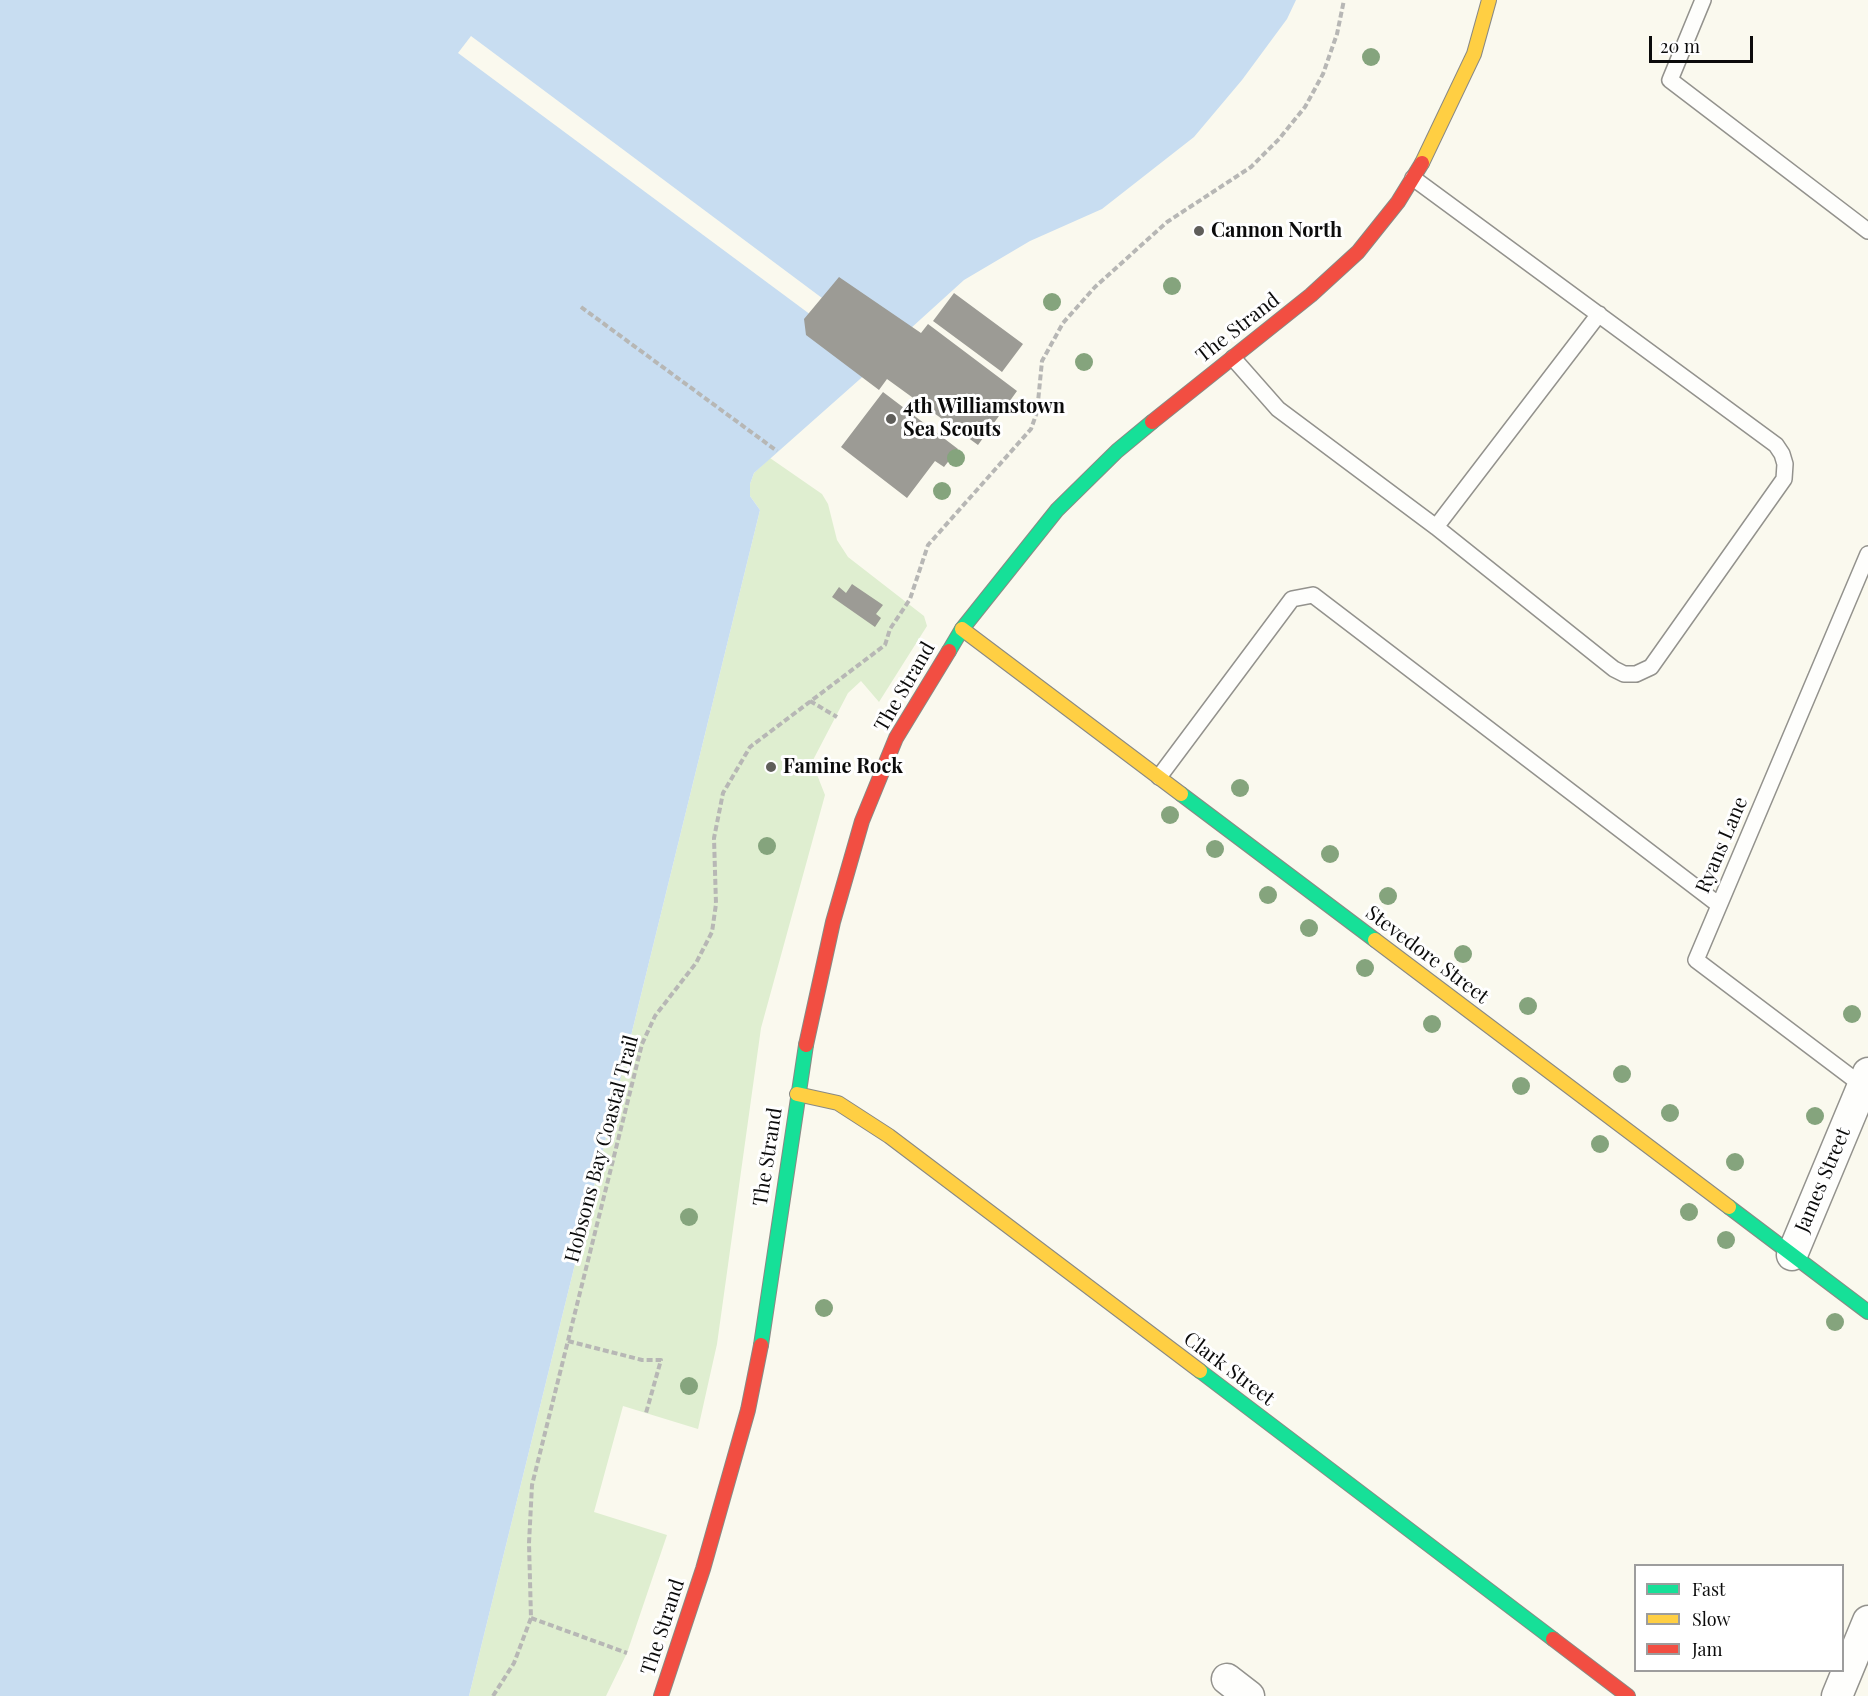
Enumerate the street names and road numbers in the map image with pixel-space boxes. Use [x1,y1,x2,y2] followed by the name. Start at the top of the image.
[1191,288,1285,368] street label: The Strand
[870,638,940,736] street label: The Strand
[1691,793,1753,897] street label: Ryans Lane
[1361,901,1493,1009] street label: Stevedore Street
[560,1033,644,1265] street label: Hobsons Bay Coastal Trail
[748,1106,788,1208] street label: The Strand
[1790,1124,1856,1236] street label: James Street
[1179,1327,1279,1411] street label: Clark Street
[636,1576,690,1678] street label: The Strand

